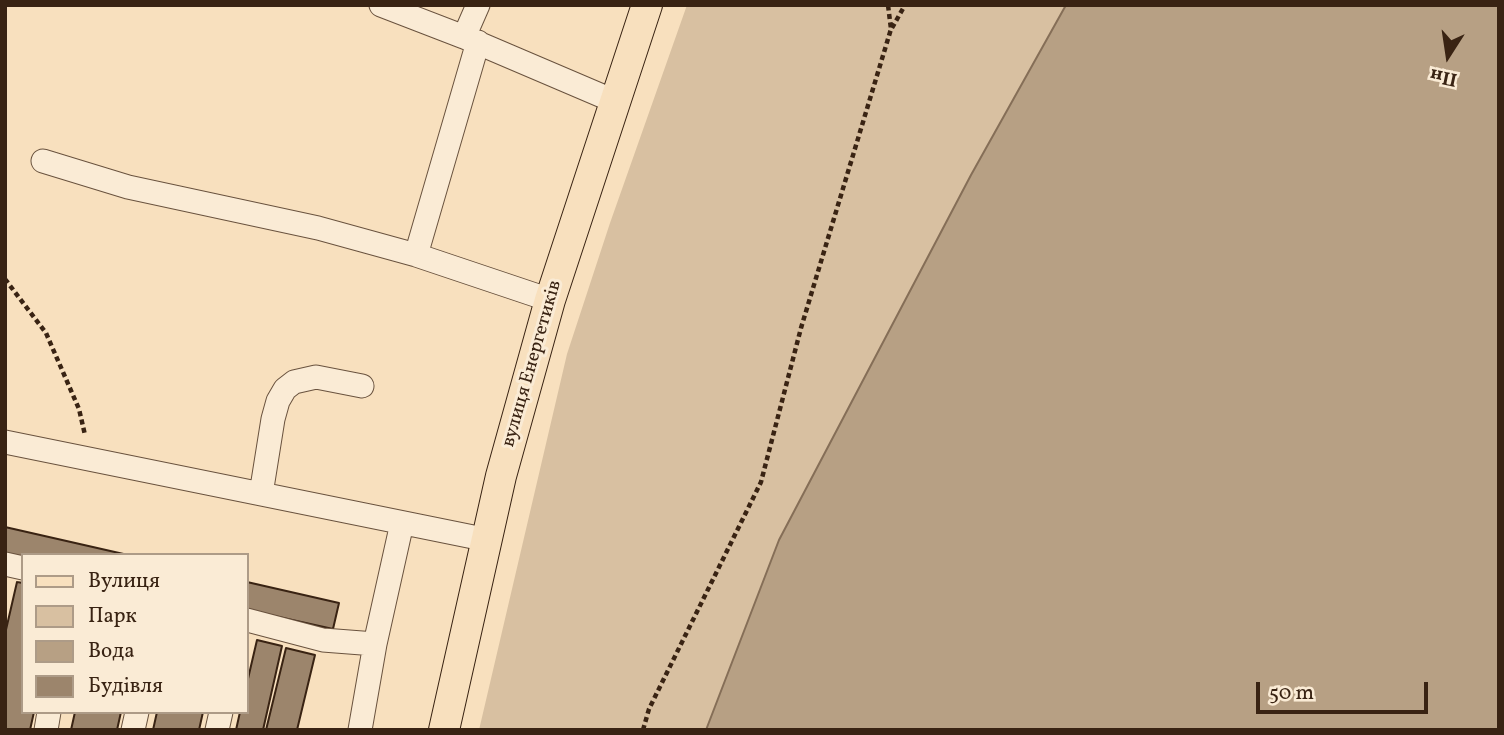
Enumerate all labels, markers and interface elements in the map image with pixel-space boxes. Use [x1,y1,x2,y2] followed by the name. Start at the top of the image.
[1413,21,1483,91] north arrow
[1428,61,1460,92] text: Пн
[498,278,568,450] street label: вулиця Енергетиків
[21,553,248,714] legend
[88,567,160,596] text: Вулиця
[88,602,137,631] text: Парк
[88,637,135,666] text: Вода
[1259,668,1430,712] scale bar
[88,672,163,701] text: Будівля
[1269,679,1314,708] text: 50 m

